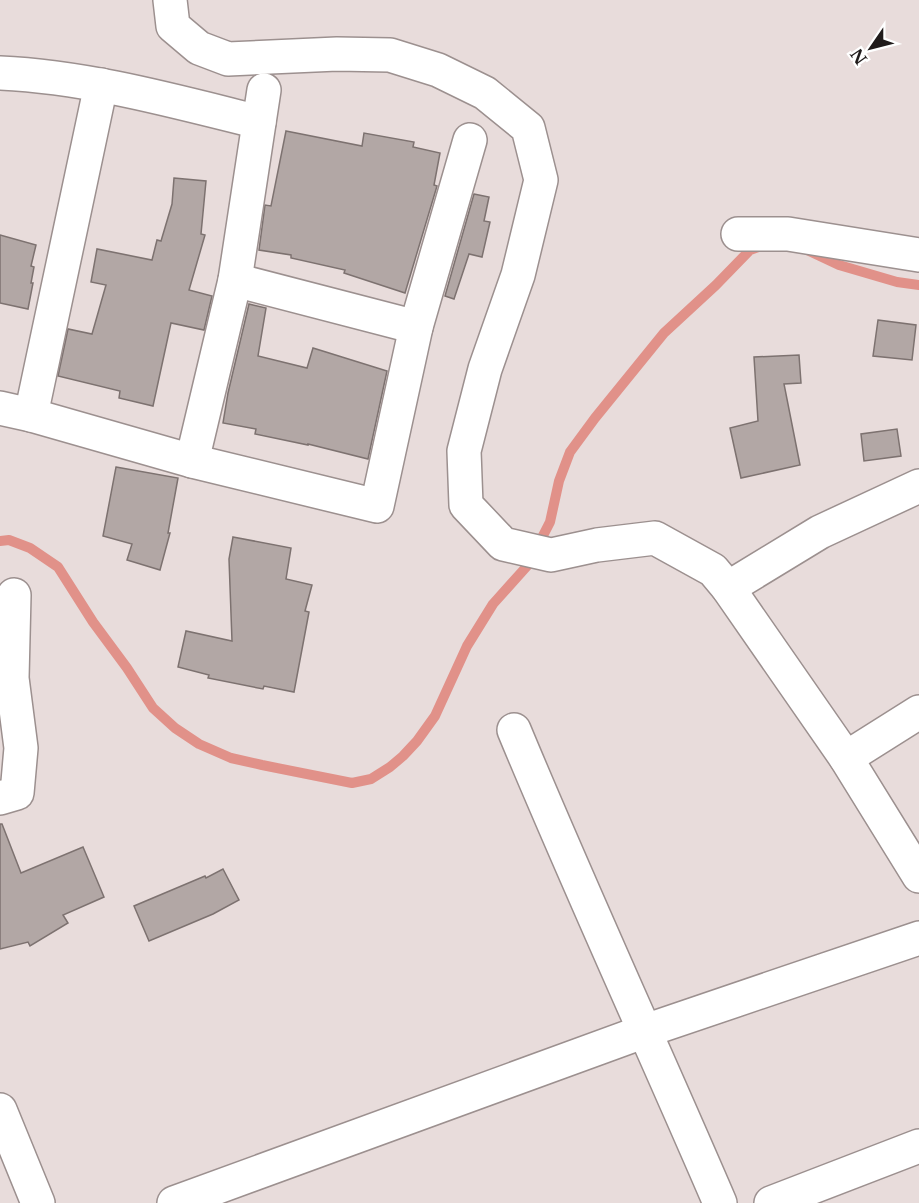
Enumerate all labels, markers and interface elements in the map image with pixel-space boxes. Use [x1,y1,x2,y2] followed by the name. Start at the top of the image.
[841,18,901,78] north arrow
[846,45,871,69] text: N

